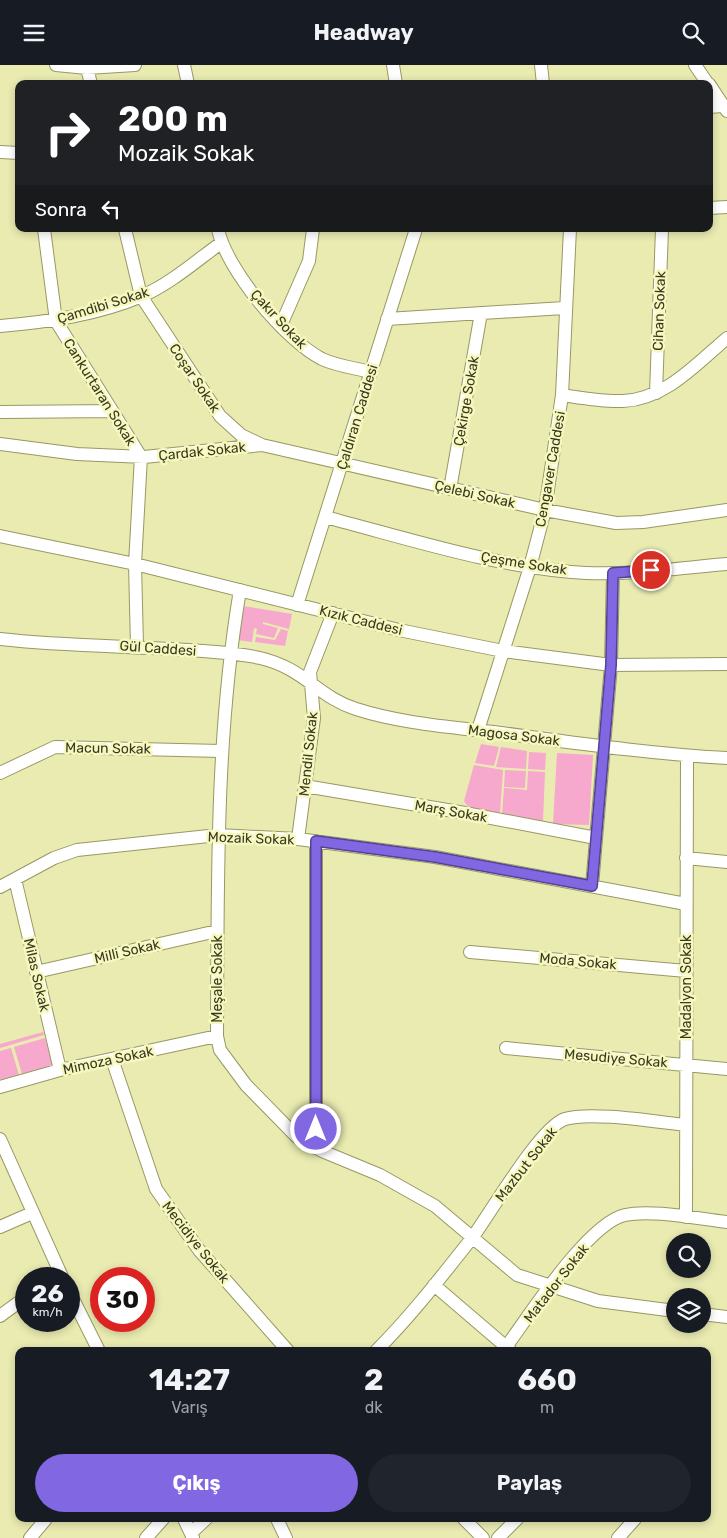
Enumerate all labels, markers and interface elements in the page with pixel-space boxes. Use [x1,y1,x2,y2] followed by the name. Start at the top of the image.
[20,19,48,47] icon: menu
[313,19,414,46] text: Headway
[679,19,707,47] icon: search
[118,98,228,140] text: 200 m
[35,100,100,165] icon: right
[118,140,254,167] text: Mozaik Sokak
[97,195,125,223] icon: left
[35,198,87,221] text: Sonra
[650,270,669,351] street label: Cihan Sokak
[55,283,152,328] street label: Çamdibi Sokak
[247,286,311,353] street label: Çakır Sokak
[60,335,140,450] street label: Cankurtaran Sokak
[165,341,224,417] street label: Coşar Sokak
[450,354,483,448] street label: Çekirge Sokak
[333,362,382,472] street label: Çaldıran Caddesi
[532,410,569,528] street label: Cengaver Caddesi
[158,438,247,465] street label: Çardak Sokak
[433,477,518,512] street label: Çelebi Sokak
[480,548,569,579] street label: Çeşme Sokak
[630,549,672,591] pin
[637,556,665,584] icon: arrive
[318,602,404,639] street label: Kızık Caddesi
[119,637,197,660] street label: Gül Caddesi
[296,710,321,797] street label: Mendil Sokak
[467,721,562,750] street label: Magosa Sokak
[65,739,152,758] street label: Macun Sokak
[413,797,489,826] street label: Marş Sokak
[207,828,295,849] street label: Mozaik Sokak
[678,934,695,1039] street label: Madalyon Sokak
[209,935,226,1023] street label: Meşale Sokak
[93,936,162,967] street label: Milli Sokak
[20,937,53,1014] street label: Milas Sokak
[539,950,618,973] street label: Moda Sokak
[61,1042,156,1078] street label: Mimoza Sokak
[564,1046,669,1072] street label: Mesudiye Sokak
[289,1102,341,1154] position arrow
[492,1123,561,1205] street label: Mazbut Sokak
[158,1198,233,1287] street label: Mecidiye Sokak
[666,1233,711,1333] map controls
[666,1233,711,1278] button: search
[520,1240,593,1326] street label: Matador Sokak
[90,1267,155,1332] speed limit sign: 30
[31,1279,64,1308] text: 26
[666,1288,711,1333] button: layers
[33,1305,62,1319] text: km/h
[149,1362,230,1398] text: 14:27
[364,1362,383,1398] text: 2
[517,1362,577,1398] text: 660
[171,1398,208,1417] text: Varış
[365,1398,383,1417] text: dk
[540,1398,554,1417] text: m
[35,1454,358,1512] button: Çıkış
[368,1454,691,1512] button: Paylaş

